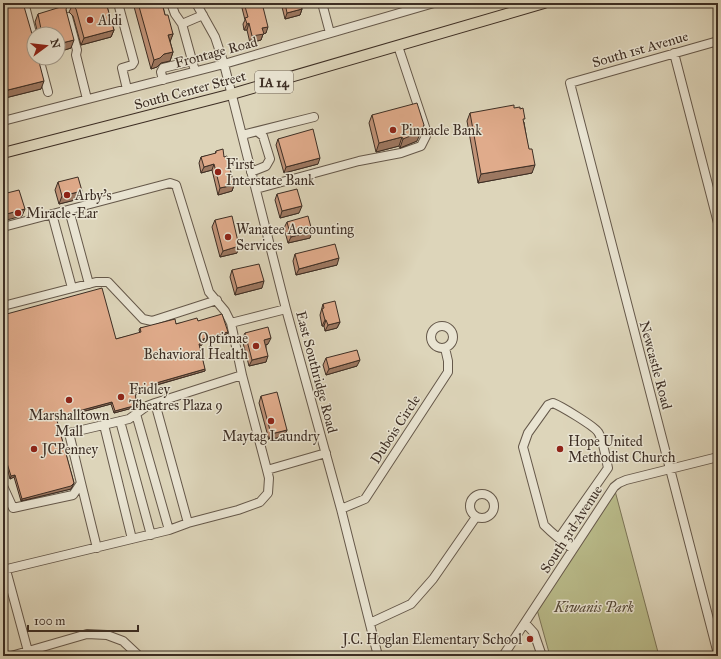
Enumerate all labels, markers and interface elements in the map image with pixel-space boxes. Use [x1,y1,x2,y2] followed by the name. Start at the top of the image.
[97,12,122,29] place label: Aldi
[85,15,95,25] marker: Aldi
[26,26,66,66] north arrow
[590,28,690,71] street label: South 1st Avenue
[173,33,259,72] street label: Frontage Road
[48,37,63,50] text: N
[132,67,248,114] street label: South Center Street
[255,71,293,93] road number: IA 14
[401,122,482,139] place label: Pinnacle Bank
[388,125,398,135] marker: Pinnacle Bank
[226,156,315,189] place label: First Interstate Bank
[213,167,223,177] marker: First Interstate Bank
[74,187,112,204] place label: Arby's
[62,190,72,200] marker: Arby's
[26,205,99,222] place label: Miracle-Ear
[13,208,23,218] marker: Miracle-Ear
[236,221,354,254] place label: Wanatee Accounting Services
[223,232,233,242] marker: Wanatee Accounting Services
[292,309,341,435] street label: East Southridge Road
[636,319,675,411] street label: Newcastle Road
[144,330,248,363] place label: Optimae Behavioral Health
[251,341,261,351] marker: Optimae Behavioral Health
[129,381,223,414] place label: Fridley Theatres Plaza 9
[116,392,126,402] marker: Fridley Theatres Plaza 9
[367,392,424,467] street label: Dubois Circle
[64,395,74,405] marker: Marshalltown Mall
[29,407,110,440] place label: Marshalltown Mall
[266,416,276,426] marker: Maytag Laundry
[222,428,320,445] place label: Maytag Laundry
[568,433,676,466] place label: Hope United Methodist Church
[40,441,98,459] place label: JCPenney
[29,444,39,454] marker: JCPenney
[555,444,565,454] marker: Hope United Methodist Church
[537,482,606,576] street label: South 3rd Avenue
[553,599,635,616] park label: Kiwanis Park
[28,607,138,633] scale bar
[34,614,65,628] text: 100 m
[341,631,522,649] place label: J.C. Hoglan Elementary School
[525,634,535,644] marker: J.C. Hoglan Elementary School

